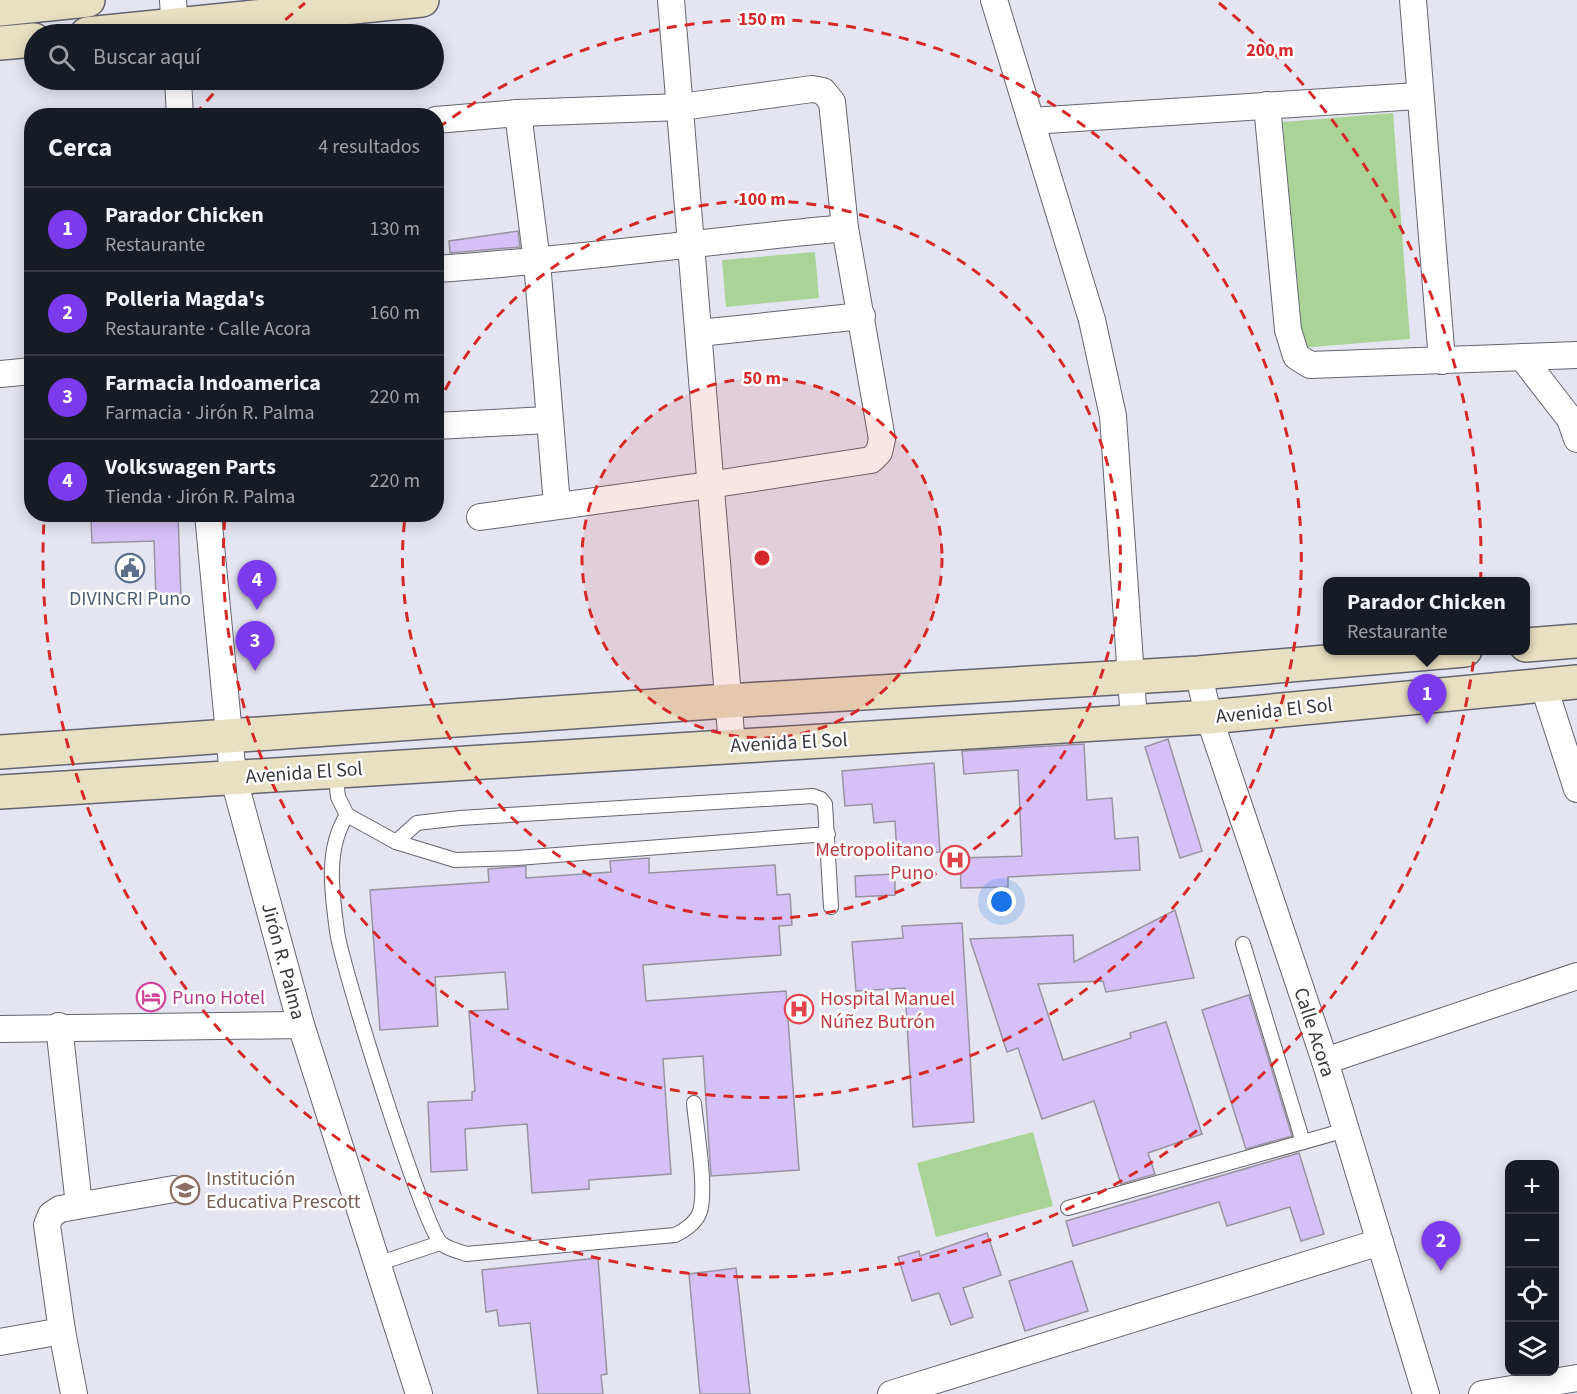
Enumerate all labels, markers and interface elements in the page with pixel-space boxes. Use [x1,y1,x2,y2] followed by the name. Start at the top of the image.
[738,7,786,32] text: 150 m
[24,24,444,90] search box
[1246,38,1294,63] text: 200 m
[45,41,78,74] icon: search
[93,41,201,73] text: Buscar aquí
[48,129,112,166] text: Cerca
[318,133,420,161] text: 4 resultados
[738,187,786,212] text: 100 m
[105,199,264,231] text: Parador Chicken
[62,215,73,243] text: 1
[370,215,420,243] text: 130 m
[105,231,205,259] text: Restaurante
[105,283,264,315] text: Polleria Magda's
[62,299,73,327] text: 2
[370,299,420,327] text: 160 m
[105,315,311,343] text: Restaurante · Calle Acora
[743,366,781,391] text: 50 m
[105,367,321,399] text: Farmacia Indoamerica
[62,383,73,411] text: 3
[370,383,420,411] text: 220 m
[105,399,315,427] text: Farmacia · Jirón R. Palma
[105,451,276,483] text: Volkswagen Parts
[62,467,73,495] text: 4
[370,467,420,495] text: 220 m
[105,483,295,511] text: Tienda · Jirón R. Palma
[752,548,772,568] centre of rings
[114,552,146,584] public building icon: DIVINCRI Puno
[238,560,276,610] pin: 4
[1323,577,1530,655] popup
[69,585,191,613] place label: DIVINCRI Puno
[1347,586,1506,618] text: Parador Chicken
[1347,618,1447,646] text: Restaurante
[236,622,274,671] pin: 3
[1408,674,1446,724] pin: 1
[1214,691,1334,731] street label: Avenida El Sol
[730,726,848,760] street label: Avenida El Sol
[245,755,364,791] street label: Avenida El Sol
[815,836,934,887] place label: Metropolitano Puno
[939,844,971,876] hospital icon: Metropolitano Puno
[987,887,1016,916] your location
[254,900,312,1023] street label: Jirón R. Palma
[135,981,167,1013] hotel icon: Puno Hotel
[172,984,265,1012] place label: Puno Hotel
[1286,984,1342,1081] street label: Calle Acora
[820,985,955,1036] place label: Hospital Manuel Núñez Butrón
[783,993,815,1025] hospital icon: Hospital Manuel Núñez Butrón
[1505,1160,1559,1376] map controls
[1505,1160,1559,1214] button: +
[206,1165,361,1216] place label: Institución Educativa Prescott
[169,1174,201,1206] school or university icon: Institución Educativa Prescott
[1505,1214,1559,1268] button: −
[1422,1222,1460,1271] pin: 2
[1505,1268,1559,1322] button: locate
[1505,1322,1559,1376] button: layers

